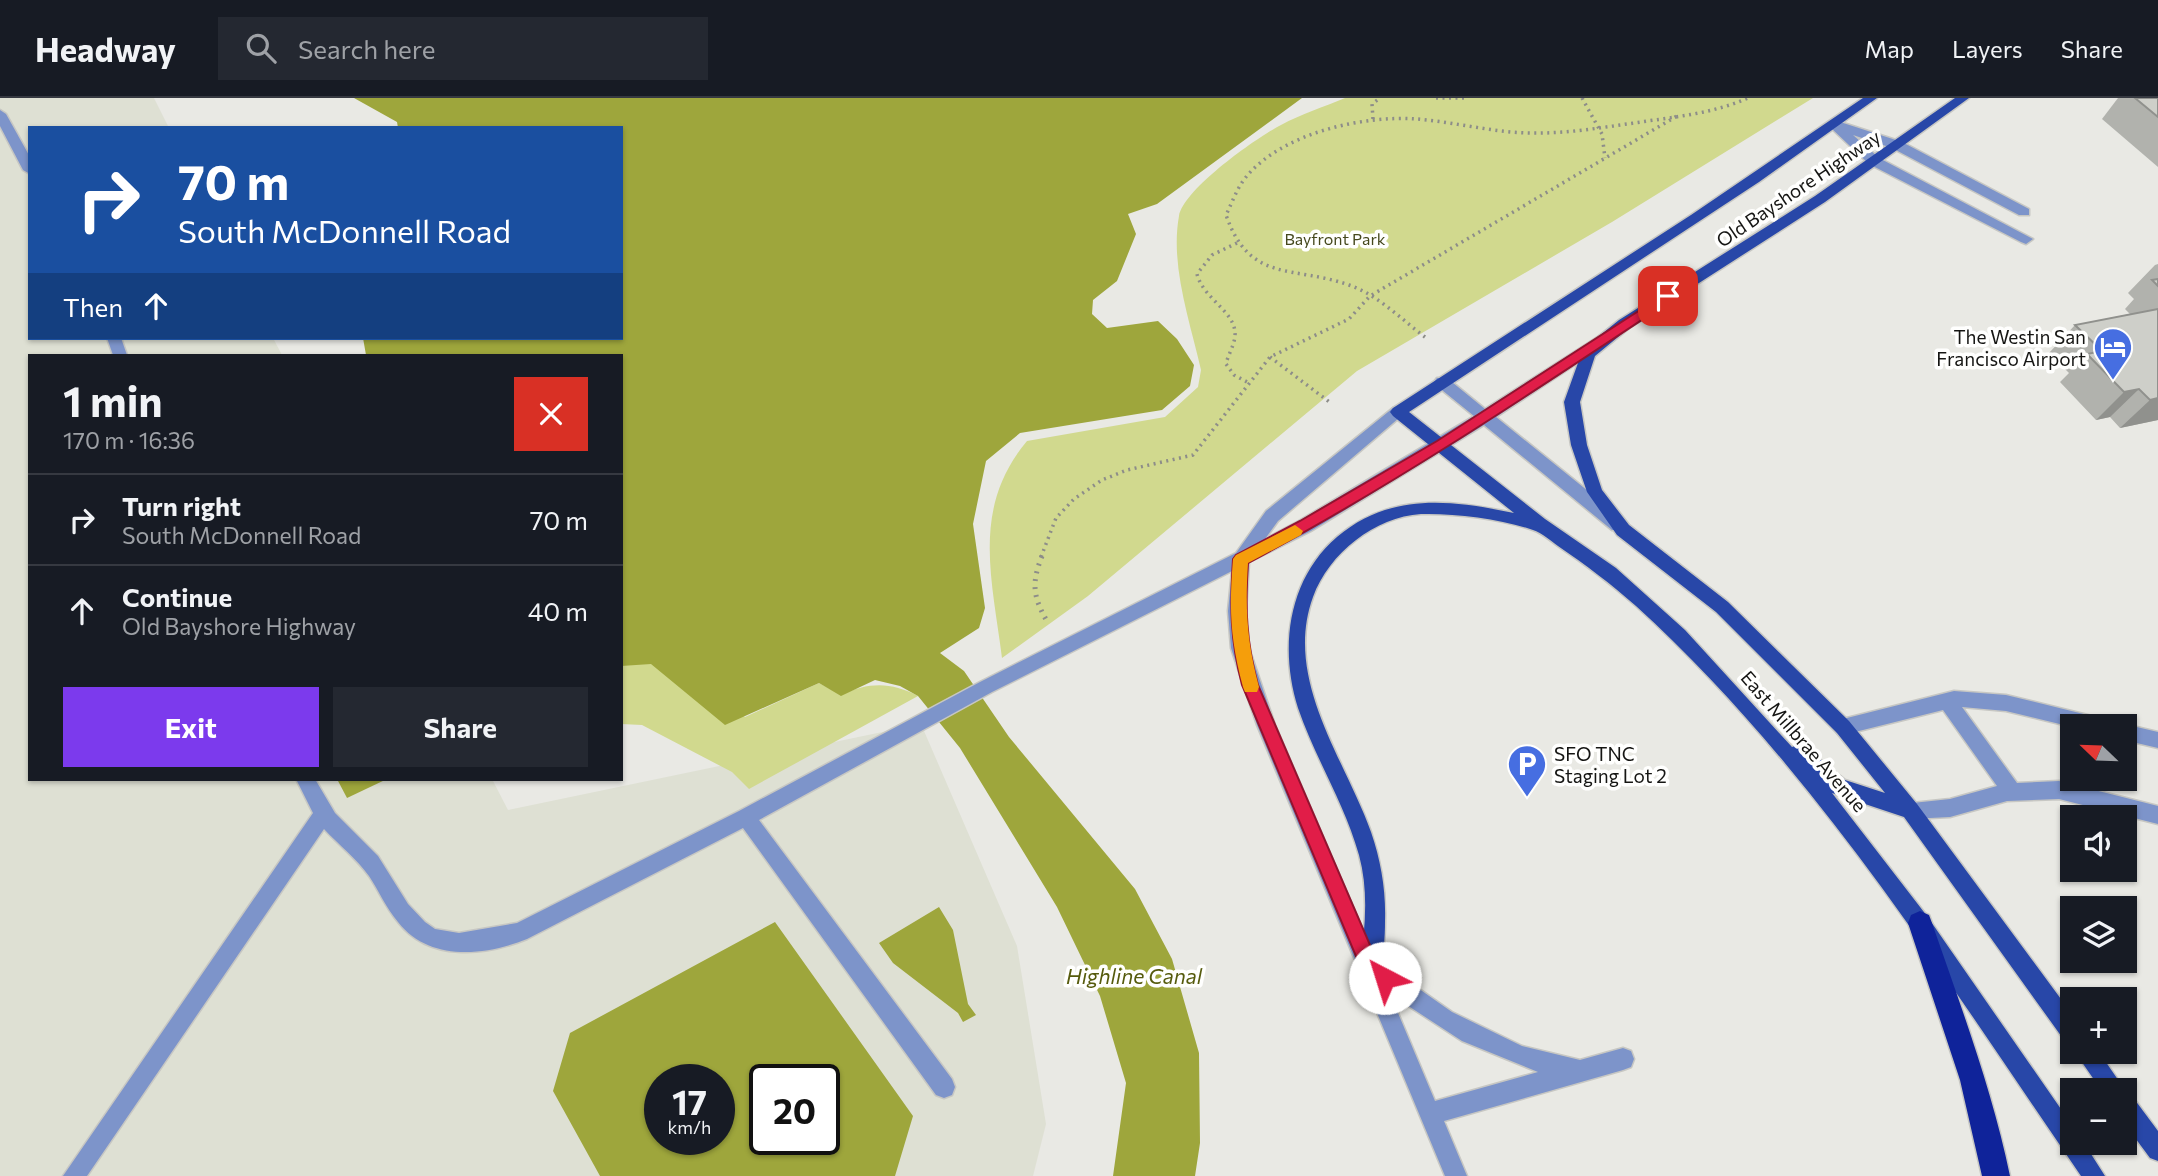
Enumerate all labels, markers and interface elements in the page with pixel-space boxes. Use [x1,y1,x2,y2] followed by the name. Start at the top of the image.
[218,17,708,80] search box
[35,28,176,69] text: Headway
[242,29,280,67] icon: search
[298,33,436,64] text: Search here
[1865,34,1914,63] text: Map
[1952,34,2023,63] text: Layers
[2061,34,2123,63] text: Share
[1712,124,1885,252] street label: Old Bayshore Highway
[178,150,289,210] text: 70 m
[63,154,154,245] icon: right
[178,210,511,250] text: South McDonnell Road
[1284,229,1386,248] park label: Bayfront Park
[1638,266,1698,326] pin
[1649,277,1687,315] icon: arrive
[137,287,175,325] icon: ahead
[63,291,123,322] text: Then
[1936,325,2086,370] place label: The Westin San Francisco Airport
[2092,326,2134,381] hotel icon: The Westin San Francisco Airport
[63,374,163,426] text: 1 min
[514,377,588,451] button: close
[63,426,195,454] text: 170 m · 16:36
[122,490,241,521] text: Turn right
[63,501,101,539] icon: right
[530,504,588,535] text: 70 m
[122,521,361,549] text: South McDonnell Road
[122,581,232,612] text: Continue
[63,592,101,630] icon: ahead
[528,595,588,626] text: 40 m
[122,612,356,640] text: Old Bayshore Highway
[1736,666,1872,816] street label: East Millbrae Avenue
[63,687,319,767] button: Exit
[333,687,588,767] button: Share
[2060,714,2137,791] north arrow
[2060,714,2137,1155] map controls
[1554,742,1667,787] place label: SFO TNC Staging Lot 2
[1506,743,1548,798] parking icon: SFO TNC Staging Lot 2
[2060,805,2137,882] button: sound
[2060,896,2137,973] button: layers
[1348,941,1422,1015] position arrow
[1066,963,1203,988] water label: Highline Canal
[2060,987,2137,1064] button: +
[749,1064,840,1155] speed limit sign: 20
[2060,1078,2137,1155] button: −
[672,1079,707,1122] text: 17
[668,1116,711,1138] text: km/h

